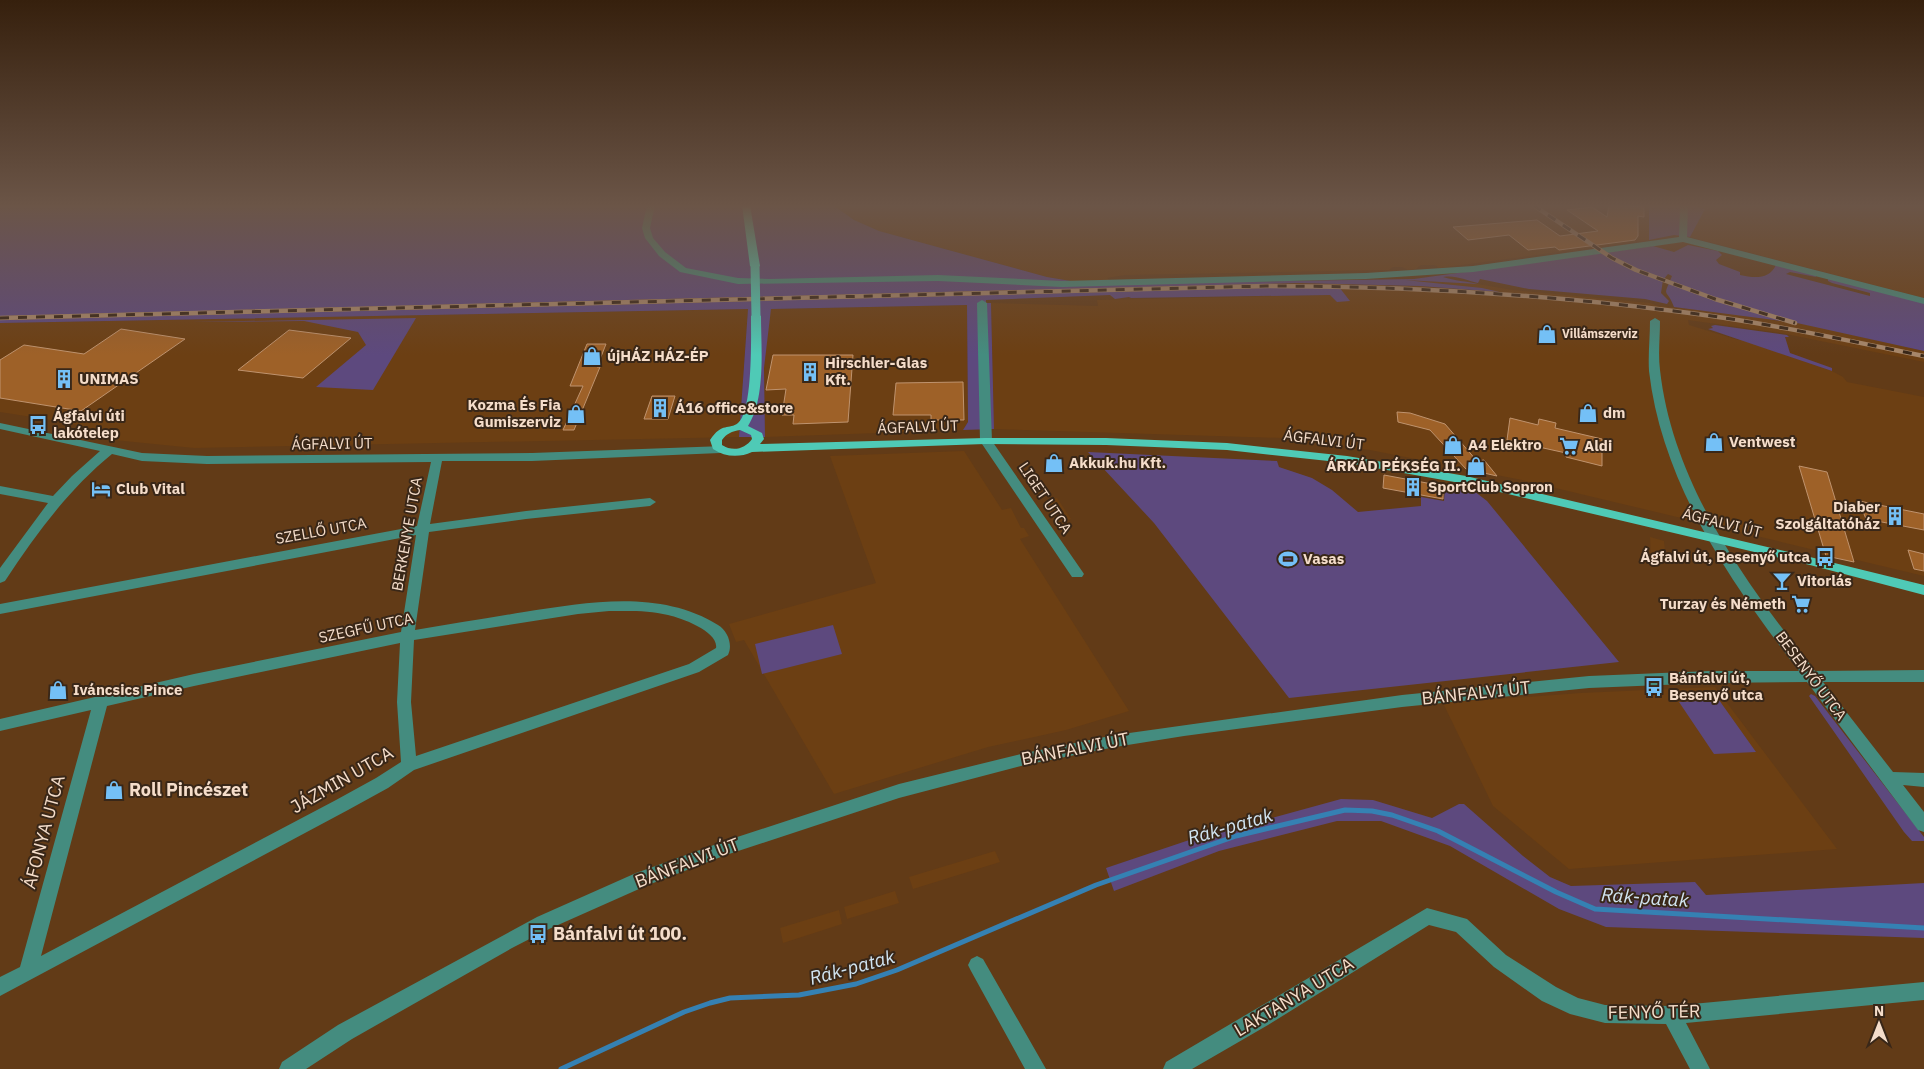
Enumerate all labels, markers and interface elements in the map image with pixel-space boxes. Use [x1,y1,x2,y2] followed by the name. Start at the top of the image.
[1536,323,1558,345] shop icon: Villámszerviz
[1562,326,1638,341] place label: Villámszerviz
[581,345,603,367] shop icon: újHÁZ HÁZ-ÉP
[607,346,709,365] place label: újHÁZ HÁZ-ÉP
[825,353,928,389] place label: Hirschler-Glas Kft.
[799,361,821,383] building icon: Hirschler-Glas Kft.
[53,368,75,390] building icon: UNIMAS
[79,369,139,388] place label: UNIMAS
[468,395,561,431] place label: Kozma És Fia Gumiszerviz
[649,397,671,419] building icon: Á16 office&store
[675,398,793,417] place label: Á16 office&store
[1577,402,1599,424] shop icon: dm
[565,403,587,425] shop icon: Kozma És Fia Gumiszerviz
[1603,403,1626,422] place label: dm
[53,406,125,442] place label: Ágfalvi úti lakótelep
[27,414,49,436] bus stop icon: Ágfalvi úti lakótelep
[877,416,959,437] street label: ÁGFALVI ÚT
[1283,425,1366,454] street label: ÁGFALVI ÚT
[1703,431,1725,453] shop icon: Ventwest
[1729,432,1796,451] place label: Ventwest
[291,433,373,454] street label: ÁGFALVI ÚT
[1442,434,1464,456] shop icon: A4 Elektro
[1468,435,1542,454] place label: A4 Elektro
[1558,435,1580,457] supermarket icon: Aldi
[1584,436,1612,455] place label: Aldi
[1043,452,1065,474] shop icon: Akkuk.hu Kft.
[1069,453,1166,472] place label: Akkuk.hu Kft.
[1465,455,1487,477] shop icon: ÁRKÁD PÉKSÉG II.
[1326,456,1461,475] place label: ÁRKÁD PÉKSÉG II.
[1015,458,1076,537] street label: LIGET UTCA
[387,475,426,592] street label: BERKENYE UTCA
[1402,476,1424,498] building icon: SportClub Sopron
[1428,477,1553,496] place label: SportClub Sopron
[90,478,112,500] hotel icon: Club Vital
[116,479,185,498] place label: Club Vital
[1775,497,1880,533] place label: Diaber Szolgáltatóház
[1680,503,1764,542] street label: ÁGFALVI ÚT
[1884,505,1906,527] building icon: Diaber Szolgáltatóház
[274,513,368,548] street label: SZELLŐ UTCA
[1814,546,1836,568] bus stop icon: Ágfalvi út, Besenyő utca
[1640,547,1810,566] place label: Ágfalvi út, Besenyő utca
[1277,548,1299,570] sports icon: Vasas
[1303,549,1345,568] place label: Vasas
[1771,570,1793,592] bar icon: Vitorlás
[1797,571,1852,590] place label: Vitorlás
[1790,593,1812,615] supermarket icon: Turzay és Németh
[1660,594,1786,613] place label: Turzay és Németh
[317,608,415,647] street label: SZEGFŰ UTCA
[1772,627,1851,724] street label: BESENYŐ UTCA
[1669,668,1764,704] place label: Bánfalvi út, Besenyő utca
[1420,675,1532,710] street label: BÁNFALVI ÚT
[1643,676,1665,698] bus stop icon: Bánfalvi út, Besenyő utca
[47,679,69,701] shop icon: Iváncsics Pince
[73,680,182,699] place label: Iváncsics Pince
[1019,727,1131,770] street label: BÁNFALVI ÚT
[286,741,398,818] street label: JÁZMIN UTCA
[17,772,70,891] street label: ÁFONYA UTCA
[129,778,248,801] place label: Roll Pincészet
[103,779,125,801] shop icon: Roll Pincészet
[1185,802,1277,850] water label: Rák-patak
[632,832,742,893] street label: BÁNFALVI ÚT
[1600,882,1691,912] water label: Rák-patak
[553,922,687,945] place label: Bánfalvi út 100.
[527,923,549,945] bus stop icon: Bánfalvi út 100.
[807,944,899,990] water label: Rák-patak
[1230,952,1358,1041] street label: LAKTANYA UTCA
[1607,999,1701,1024] street label: FENYŐ TÉR
[1854,999,1904,1049] north arrow
[1874,1002,1884,1020] text: N

